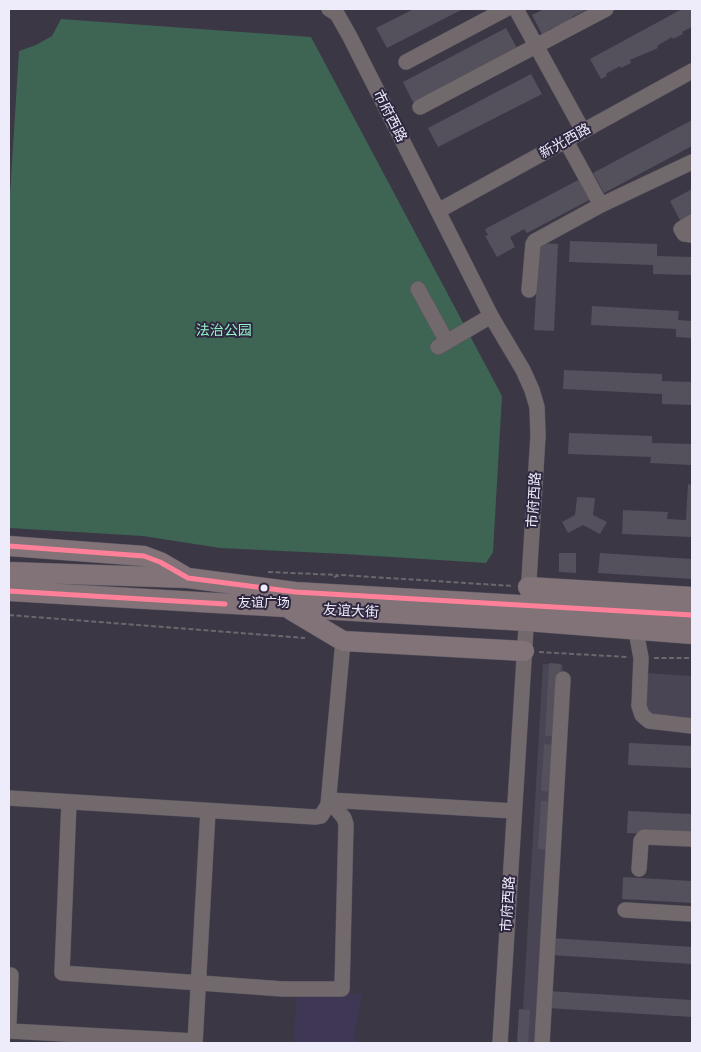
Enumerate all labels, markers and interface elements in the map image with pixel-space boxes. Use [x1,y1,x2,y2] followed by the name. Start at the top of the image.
[370,87,410,145] street label: 市府西路
[536,120,594,162] street label: 新光西路
[196,323,252,339] park label: 法治公园
[524,471,544,529] street label: 市府西路
[259,583,269,593] marker: 友谊广场
[238,595,290,611] place label: 友谊广场
[323,601,379,621] street label: 友谊大街
[498,875,518,933] street label: 市府西路

